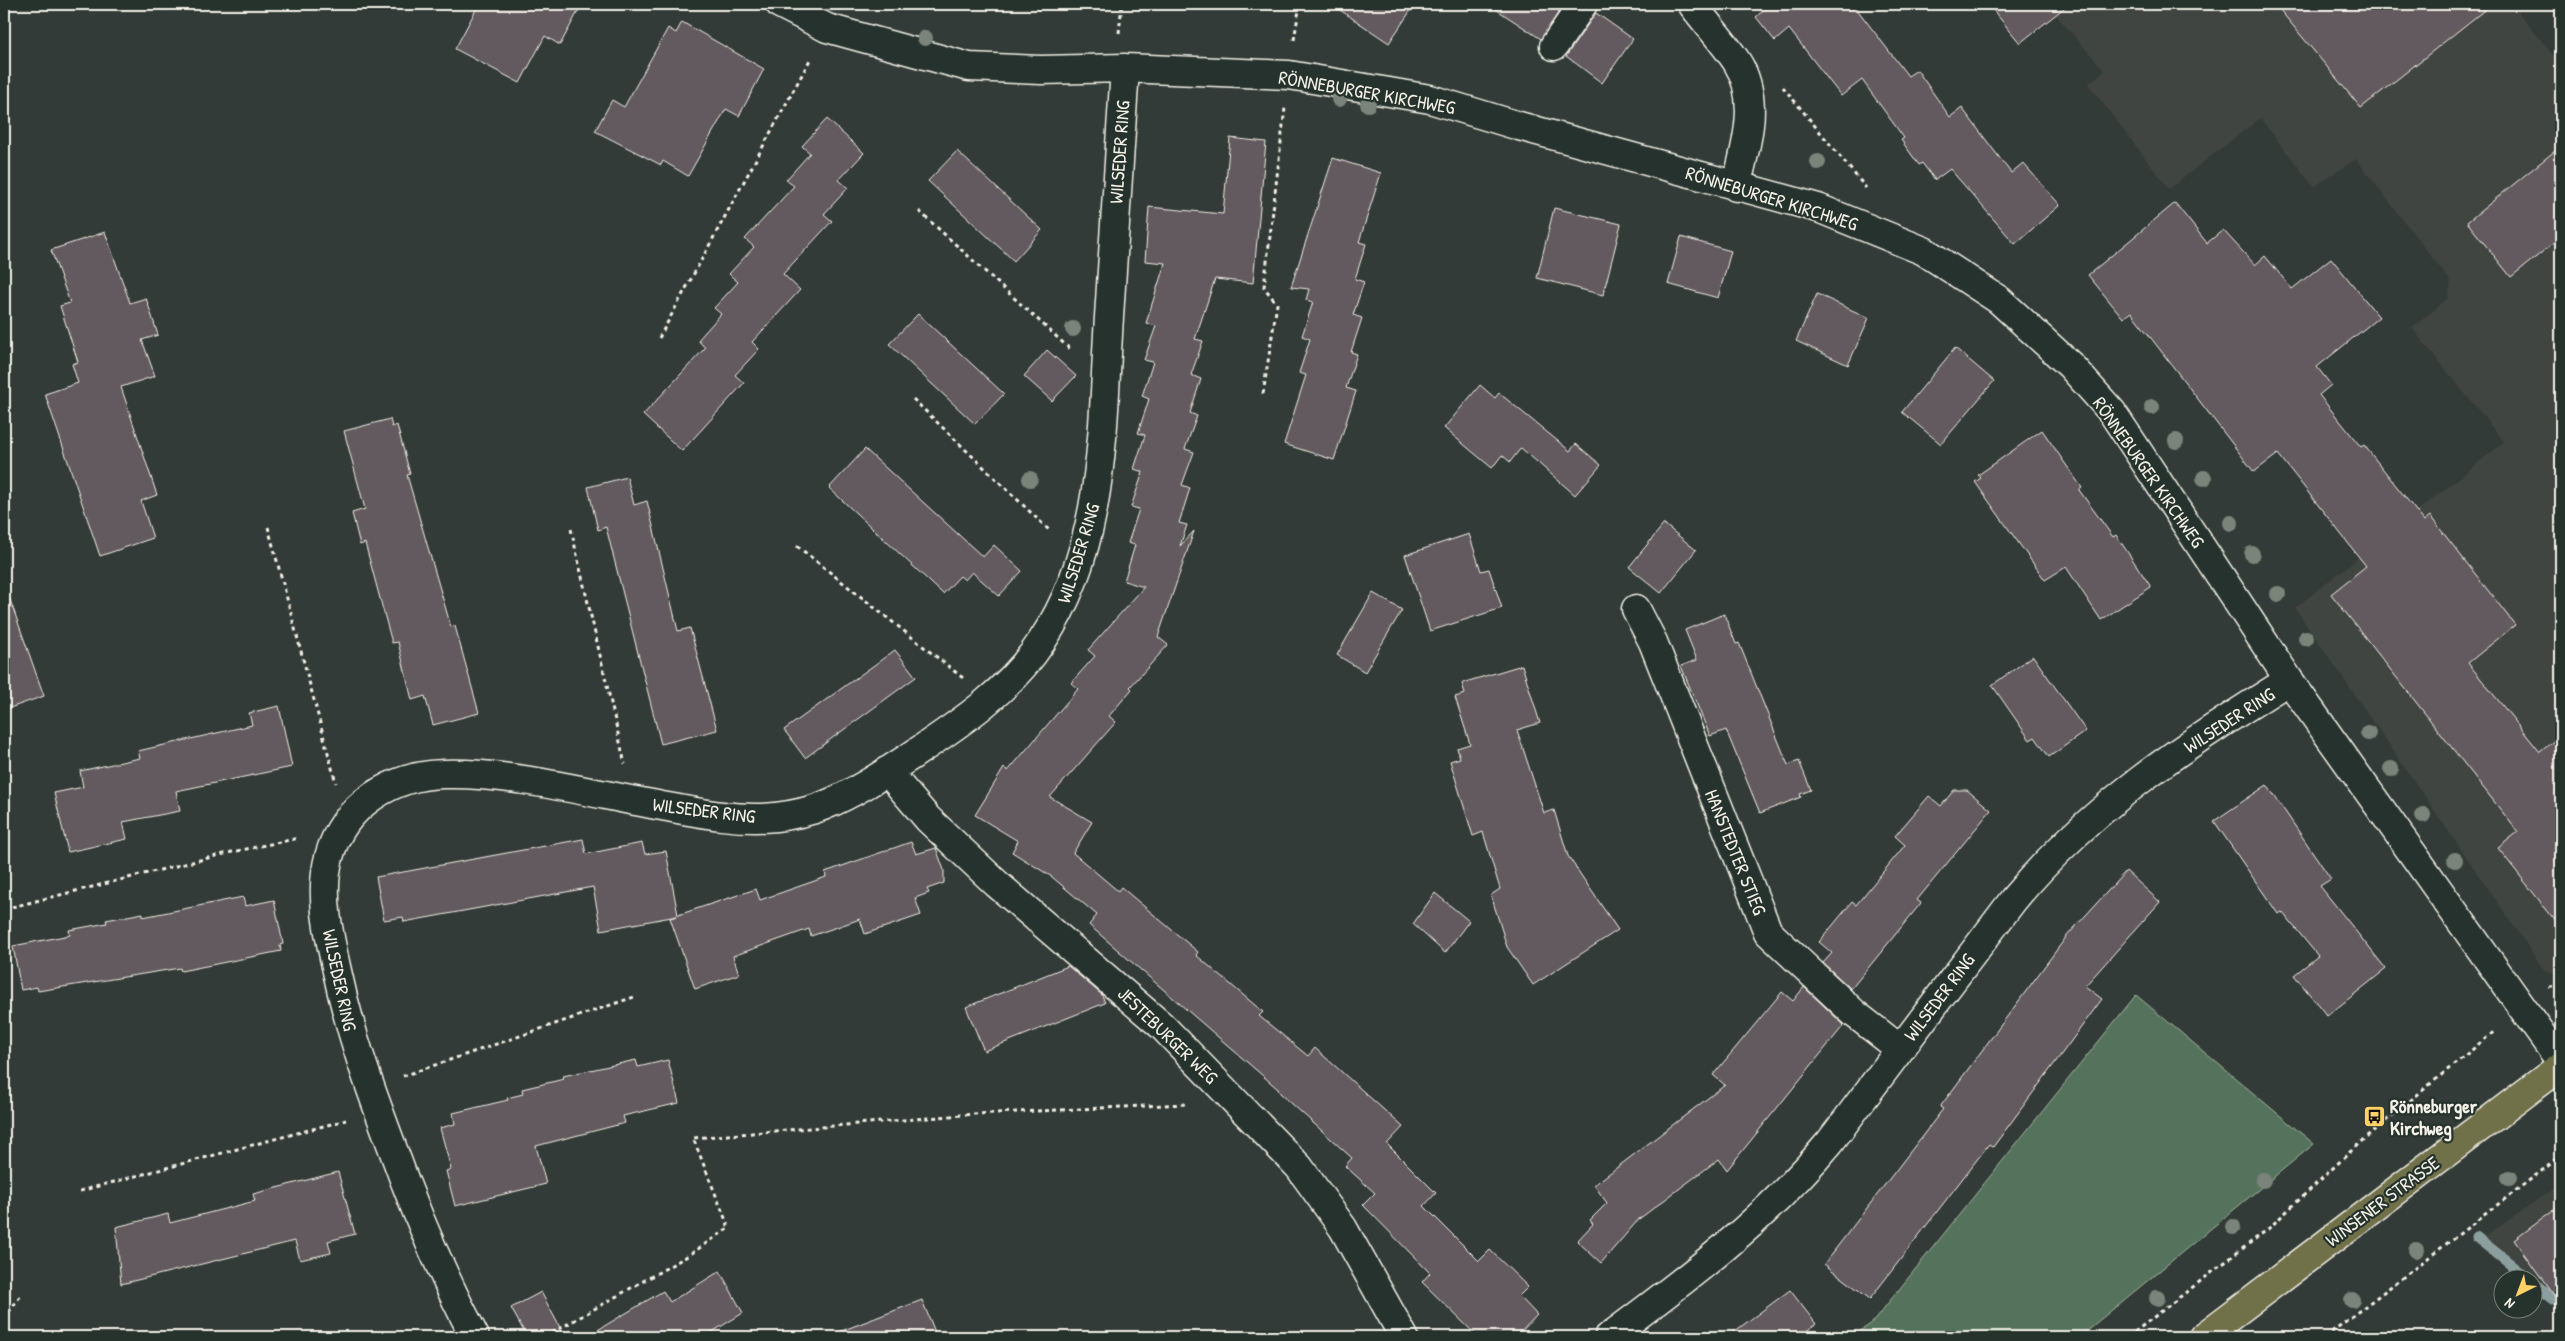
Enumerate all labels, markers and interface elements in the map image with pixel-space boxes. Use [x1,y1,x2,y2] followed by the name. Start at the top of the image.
[1277,64,1457,120] street label: RÖNNEBURGER KIRCHWEG
[1102,100,1136,204] street label: WILSEDER RING
[1683,159,1861,237] street label: RÖNNEBURGER KIRCHWEG
[2087,391,2211,553] street label: RÖNNEBURGER KIRCHWEG
[1050,500,1106,606] street label: WILSEDER RING
[2179,681,2279,759] street label: WILSEDER RING
[1699,785,1773,919] street label: HANSTEDTER STIEG
[651,791,757,829] street label: WILSEDER RING
[317,927,363,1033] street label: WILSEDER RING
[1898,948,1980,1046] street label: WILSEDER RING
[1112,981,1224,1089] street label: JESTEBURGER WEG
[2390,1093,2478,1142] place label: Rönneburger Kirchweg
[2362,1105,2386,1129] bus stop icon: Rönneburger Kirchweg
[2320,1149,2445,1252] street label: WINSENER STRASSE
[2492,1268,2542,1318] north arrow
[2499,1294,2518,1314] text: N

